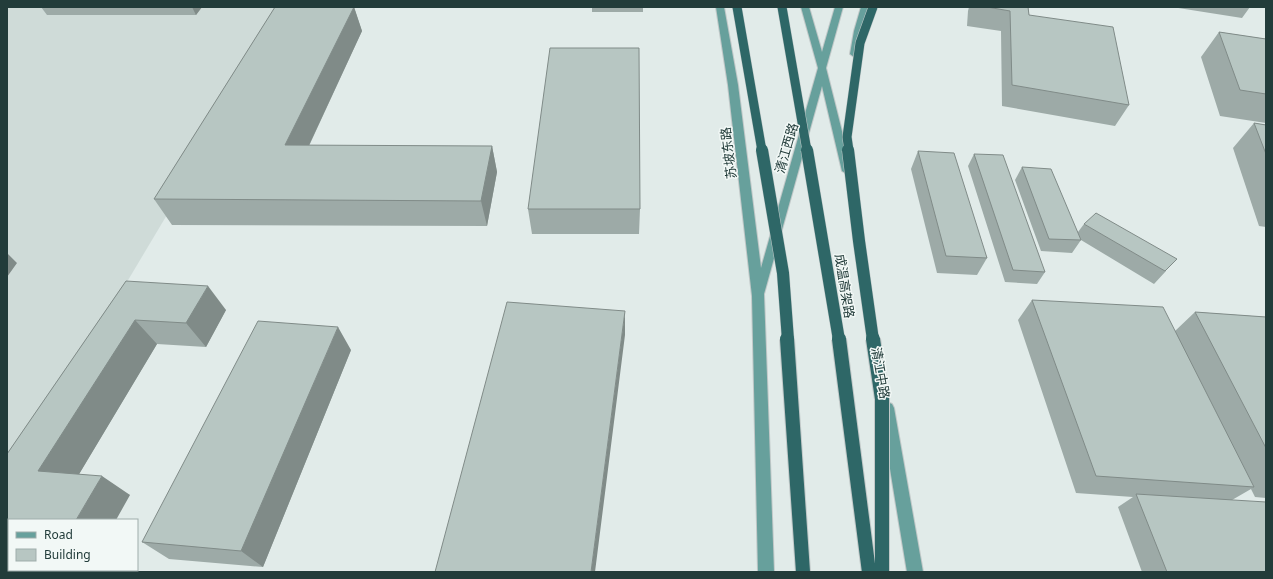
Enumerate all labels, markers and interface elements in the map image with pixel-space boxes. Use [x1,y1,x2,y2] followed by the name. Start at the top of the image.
[770,121,802,175] street label: 清江西路
[716,126,740,180] street label: 苏坡东路
[831,252,859,320] street label: 成温高架路
[868,346,894,400] street label: 清江中路
[8,519,138,571] legend
[44,526,73,543] text: Road
[44,546,91,563] text: Building

